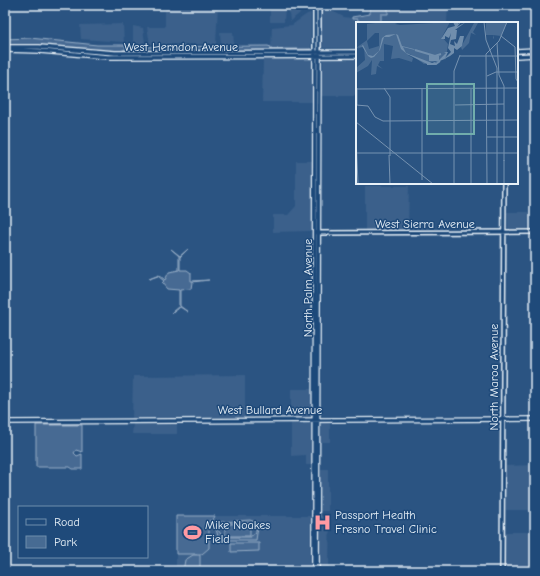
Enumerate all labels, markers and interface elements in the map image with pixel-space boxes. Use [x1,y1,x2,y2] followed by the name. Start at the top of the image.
[356,22,518,184] inset map
[124,40,238,54] street label: West Herndon Avenue
[375,217,475,231] street label: West Sierra Avenue
[301,239,315,337] street label: North Palm Avenue
[487,324,501,430] street label: North Maroa Avenue
[218,403,322,417] street label: West Bullard Avenue
[18,506,148,558] legend
[335,508,437,536] place label: Passport Health Fresno Travel Clinic
[312,512,332,532] hospital icon: Passport Health Fresno Travel Clinic
[54,515,80,529] text: Road
[205,518,270,546] place label: Mike Noakes Field
[182,522,202,542] sports icon: Mike Noakes Field
[54,535,77,549] text: Park

